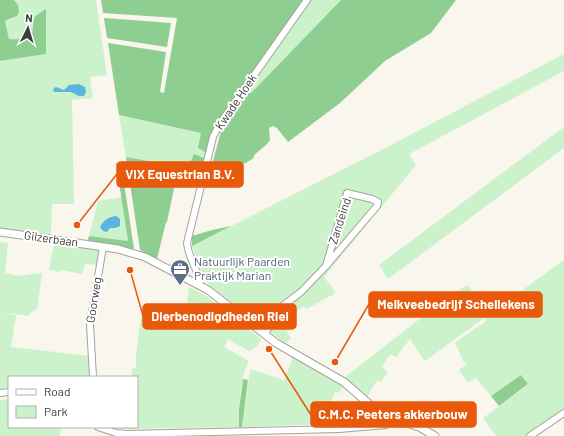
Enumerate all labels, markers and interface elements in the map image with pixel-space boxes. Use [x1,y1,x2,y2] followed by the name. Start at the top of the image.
[8,8,48,48] north arrow
[25,11,33,24] text: N
[212,71,259,132] street label: Kwade Hoek
[117,162,243,187] callout: VIX Equestrian B.V.
[125,166,235,182] text: VIX Equestrian B.V.
[325,196,353,246] street label: Zandeind
[23,227,79,249] street label: Gilzerbaan
[194,254,290,282] place label: Natuurlijk Paarden Praktijk Marian
[169,258,191,286] office icon: Natuurlijk Paarden Praktijk Marian
[82,276,104,324] street label: Goorweg
[369,292,542,317] callout: Melkveebedrijf Schellekens
[377,296,535,312] text: Melkveebedrijf Schellekens
[143,304,296,329] callout: Dierbenodigdheden Riel
[151,308,289,324] text: Dierbenodigdheden Riel
[8,376,138,428] legend
[44,384,71,398] text: Road
[311,402,476,427] callout: C.M.C. Peeters akkerbouw
[44,404,68,418] text: Park
[318,406,468,422] text: C.M.C. Peeters akkerbouw

